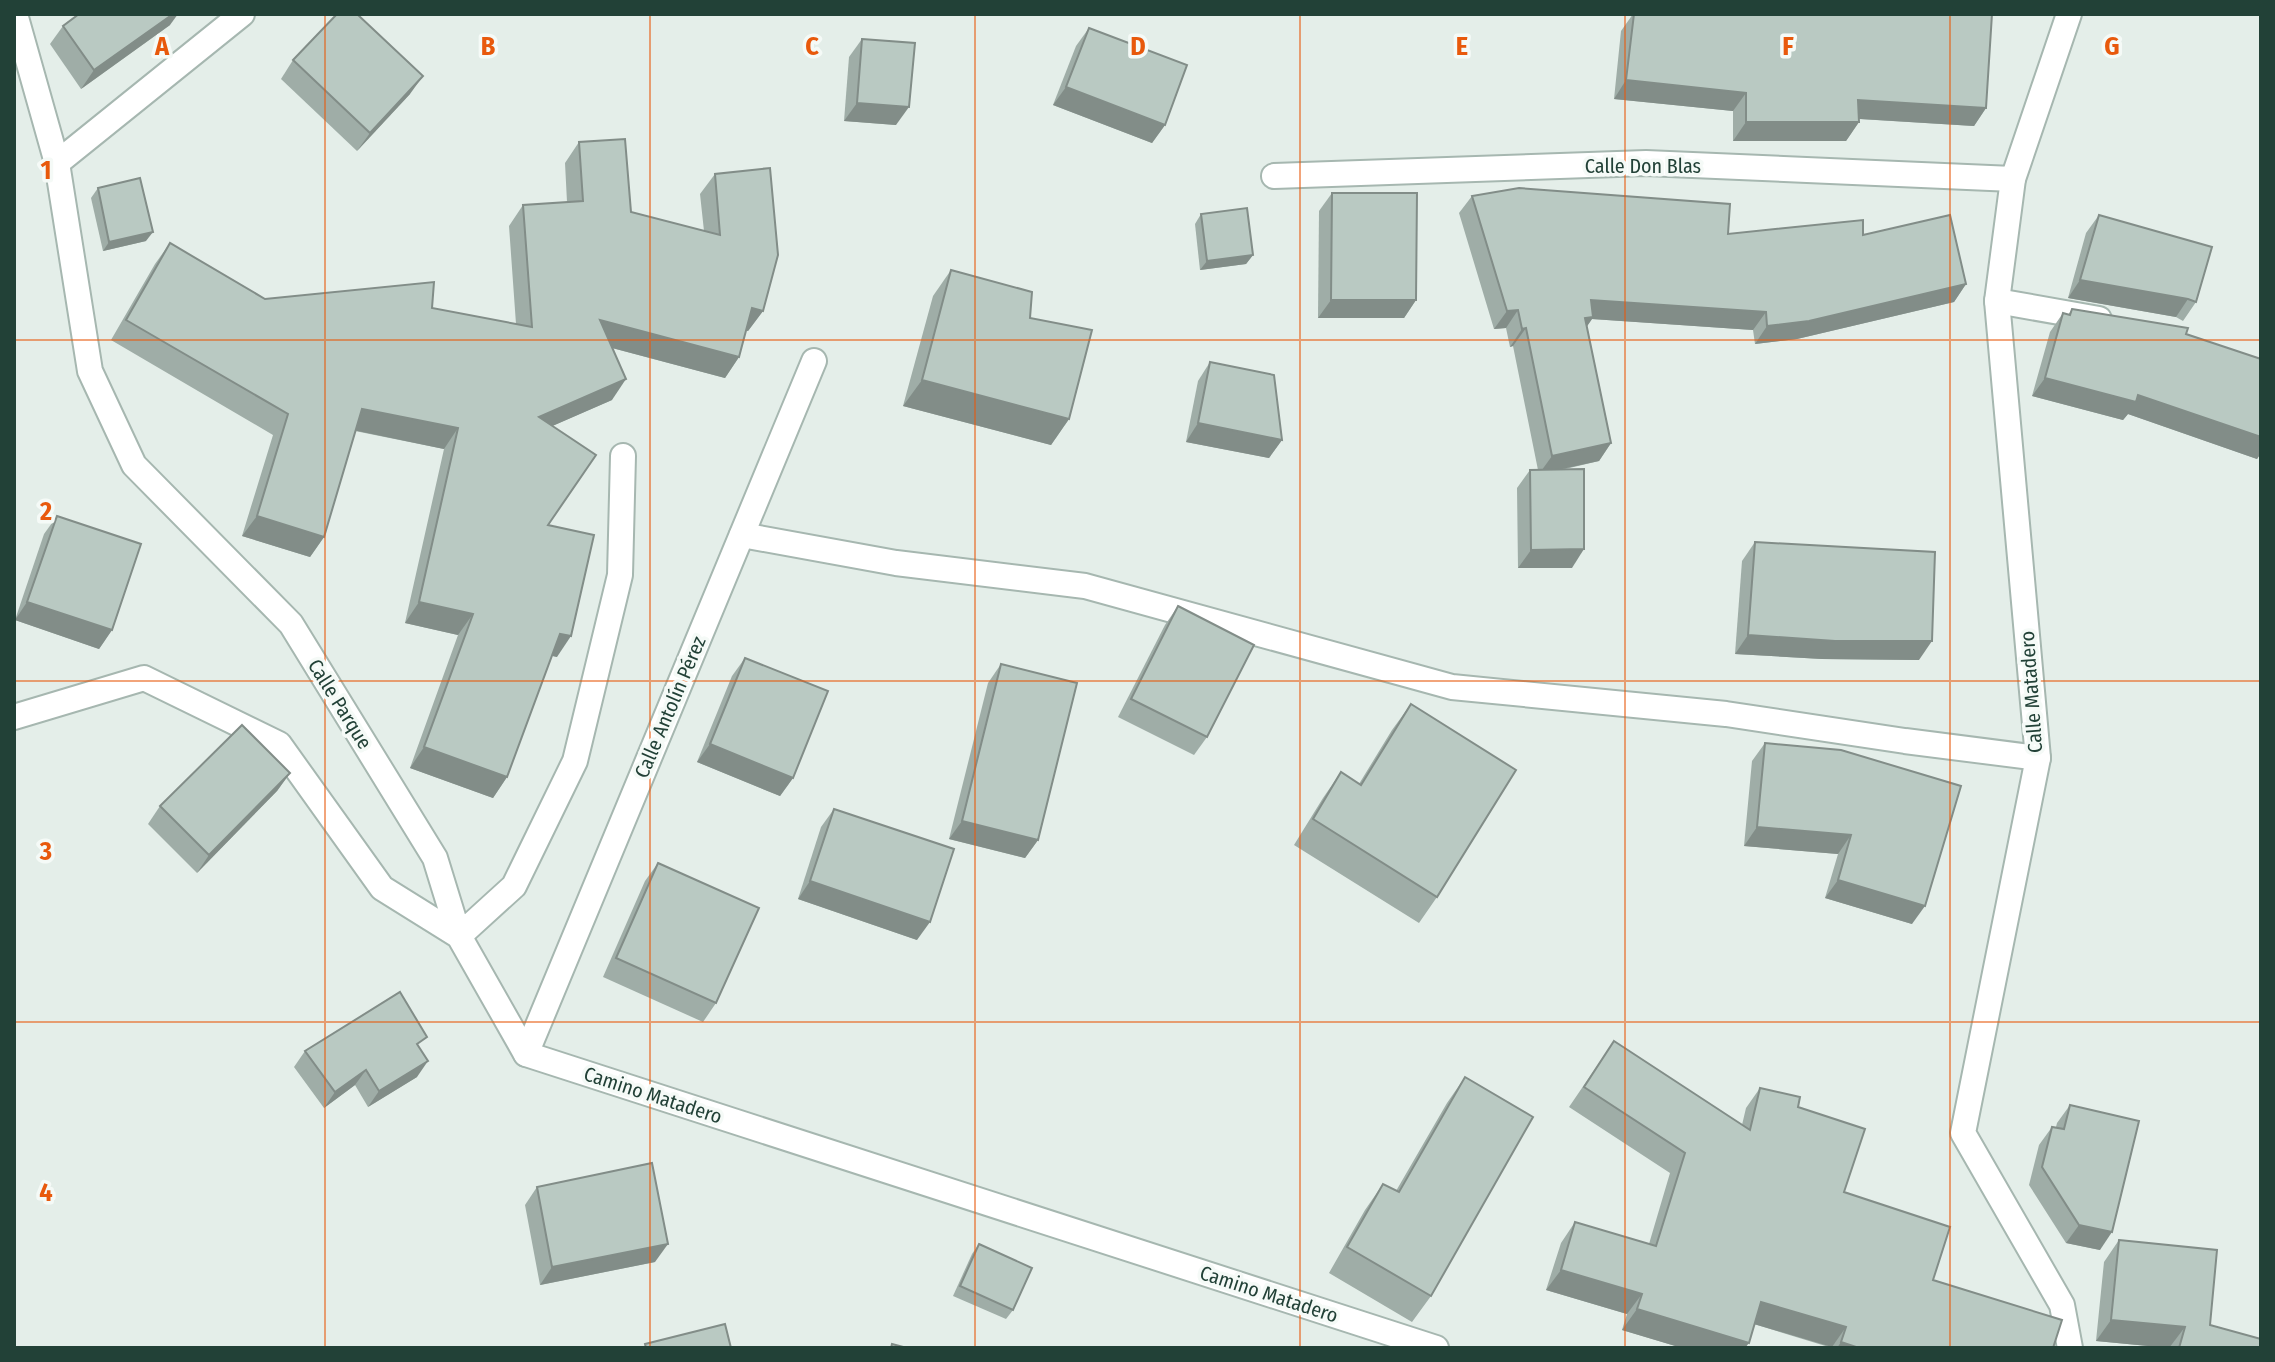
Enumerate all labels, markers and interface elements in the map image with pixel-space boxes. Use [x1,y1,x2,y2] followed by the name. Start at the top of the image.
[154,31,170,62] text: A
[481,31,496,62] text: B
[805,31,819,62] text: C
[1130,31,1146,62] text: D
[1456,31,1468,62] text: E
[1782,31,1794,62] text: F
[2104,31,2120,62] text: G
[1585,154,1701,178] street label: Calle Don Blas
[41,155,52,186] text: 1
[39,496,52,527] text: 2
[2015,630,2047,754] street label: Calle Matadero
[629,632,711,782] street label: Calle Antolín Pérez
[303,655,377,753] street label: Calle Parque
[39,836,52,867] text: 3
[581,1061,725,1129] street label: Camino Matadero
[39,1177,53,1208] text: 4
[1197,1260,1341,1328] street label: Camino Matadero

